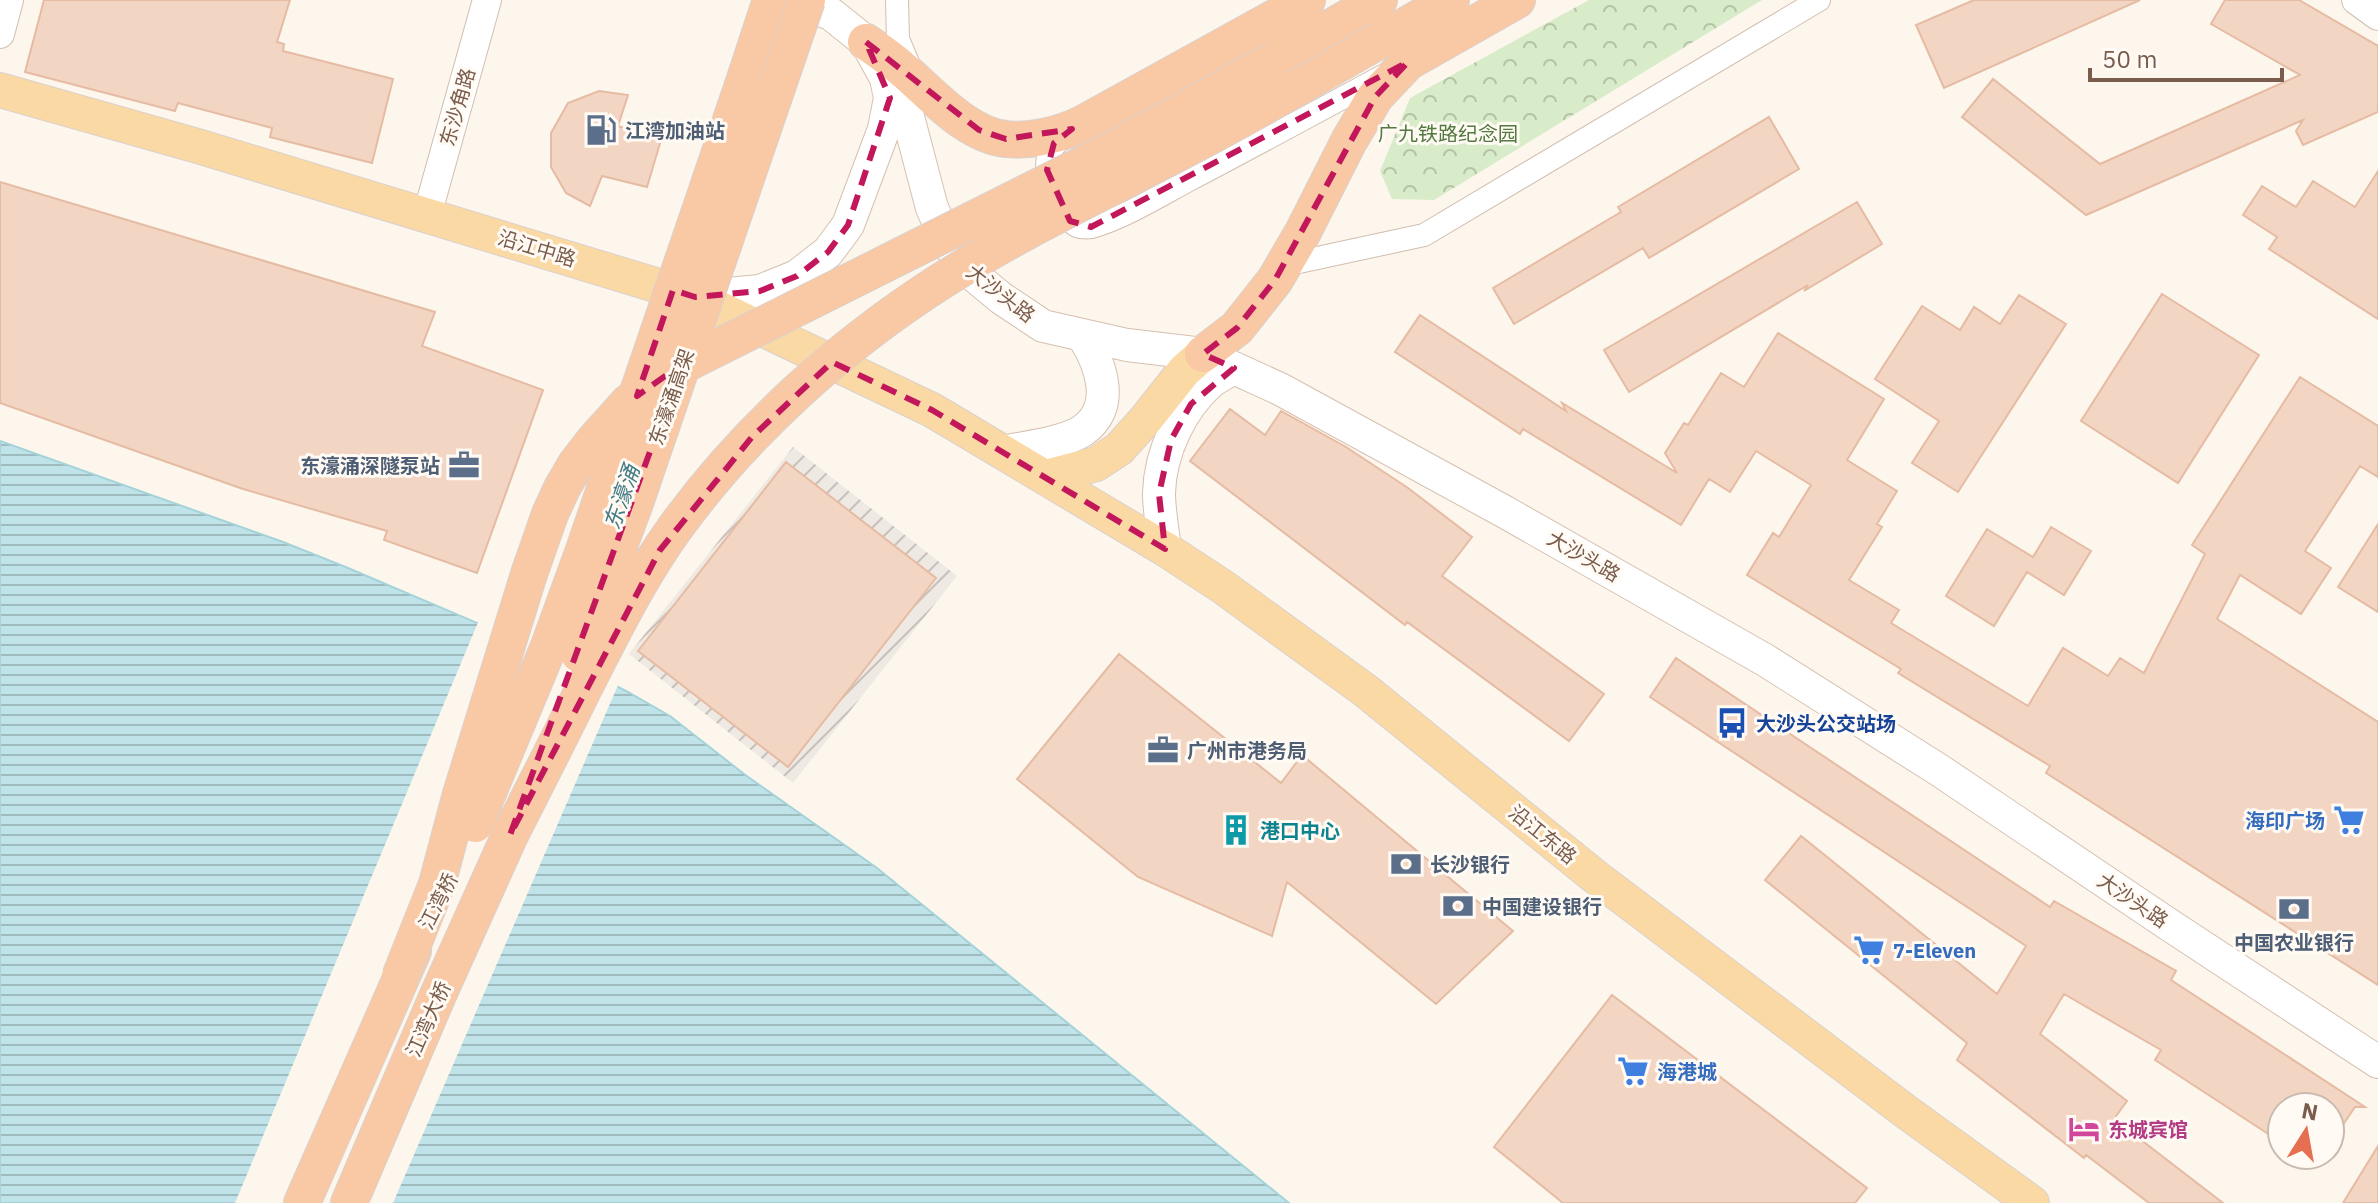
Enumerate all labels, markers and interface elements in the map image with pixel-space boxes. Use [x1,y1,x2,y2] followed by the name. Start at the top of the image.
[2090,32,2282,82] scale bar
[2102,43,2157,75] text: 50 m
[433,65,481,149] street label: 东沙角路
[584,113,618,147] fuel station icon: 江湾加油站
[625,117,725,144] place label: 江湾加油站
[1378,120,1518,147] park label: 广九铁路纪念园
[495,223,579,273] street label: 沿江中路
[961,258,1041,328] street label: 大沙头路
[642,345,700,449] street label: 东濠涌高架
[447,448,481,482] office icon: 东濠涌深隧泵站
[300,452,440,479] place label: 东濠涌深隧泵站
[597,458,646,533] water label: 东濠涌
[1543,524,1625,588] street label: 大沙头路
[1715,706,1749,740] bus stop icon: 大沙头公交站场
[1756,710,1896,737] place label: 大沙头公交站场
[1146,733,1180,767] office icon: 广州市港务局
[1187,737,1307,764] place label: 广州市港务局
[1503,798,1583,870] street label: 沿江东路
[2332,803,2366,837] supermarket icon: 海印广场
[2245,807,2325,834] place label: 海印广场
[1219,813,1253,847] building icon: 港口中心
[1260,817,1340,844] place label: 港口中心
[1389,847,1423,881] bank icon: 长沙银行
[1430,851,1510,878] place label: 长沙银行
[2092,866,2174,934] street label: 大沙头路
[412,868,464,934] street label: 江湾桥
[1441,889,1475,923] bank icon: 中国建设银行
[2277,892,2311,926] bank icon: 中国农业银行
[1482,893,1602,920] place label: 中国建设银行
[2234,929,2354,956] place label: 中国农业银行
[1852,933,1886,967] supermarket icon: 7-Eleven
[1893,937,1976,964] place label: 7-Eleven
[399,977,457,1061] street label: 江湾大桥
[1616,1054,1650,1088] supermarket icon: 海港城
[1657,1058,1717,1085] place label: 海港城
[2266,1091,2346,1171] north arrow
[2299,1095,2321,1127] text: N
[2067,1112,2101,1146] hotel icon: 东城宾馆
[2108,1116,2188,1143] place label: 东城宾馆

